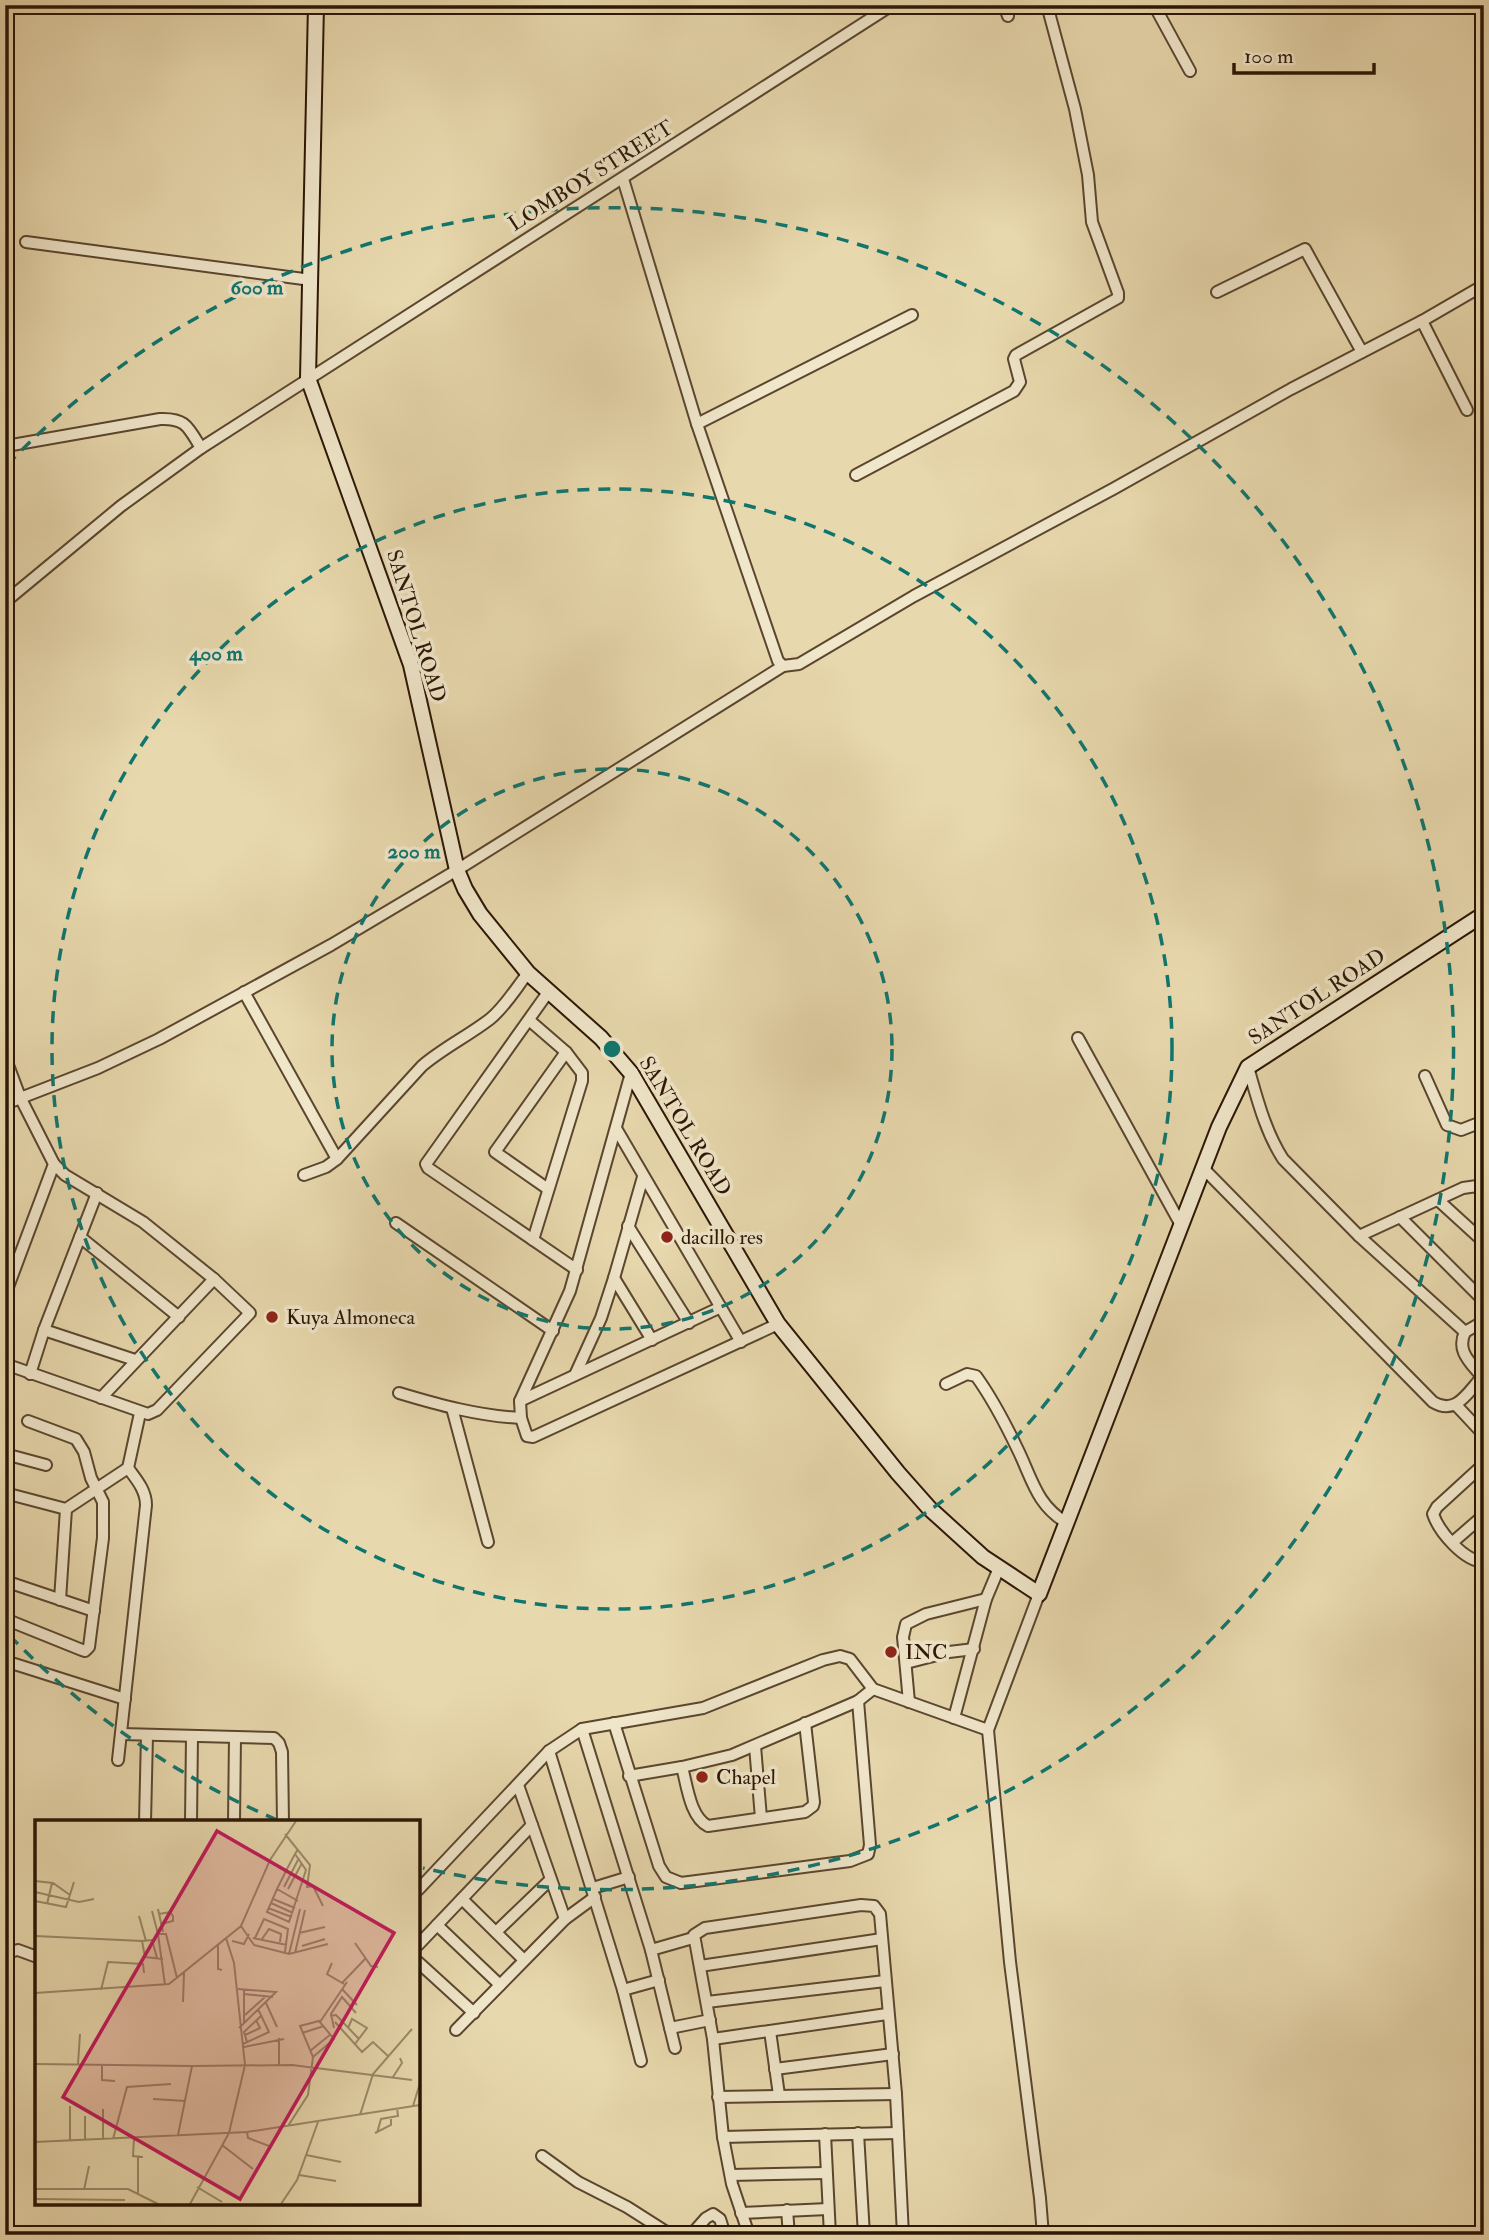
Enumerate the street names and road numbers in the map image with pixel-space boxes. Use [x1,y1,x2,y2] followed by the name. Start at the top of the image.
[503,114,679,238] street label: LOMBOY STREET
[380,547,452,705] street label: SANTOL ROAD
[1243,943,1391,1051] street label: SANTOL ROAD
[633,1051,737,1201] street label: SANTOL ROAD

